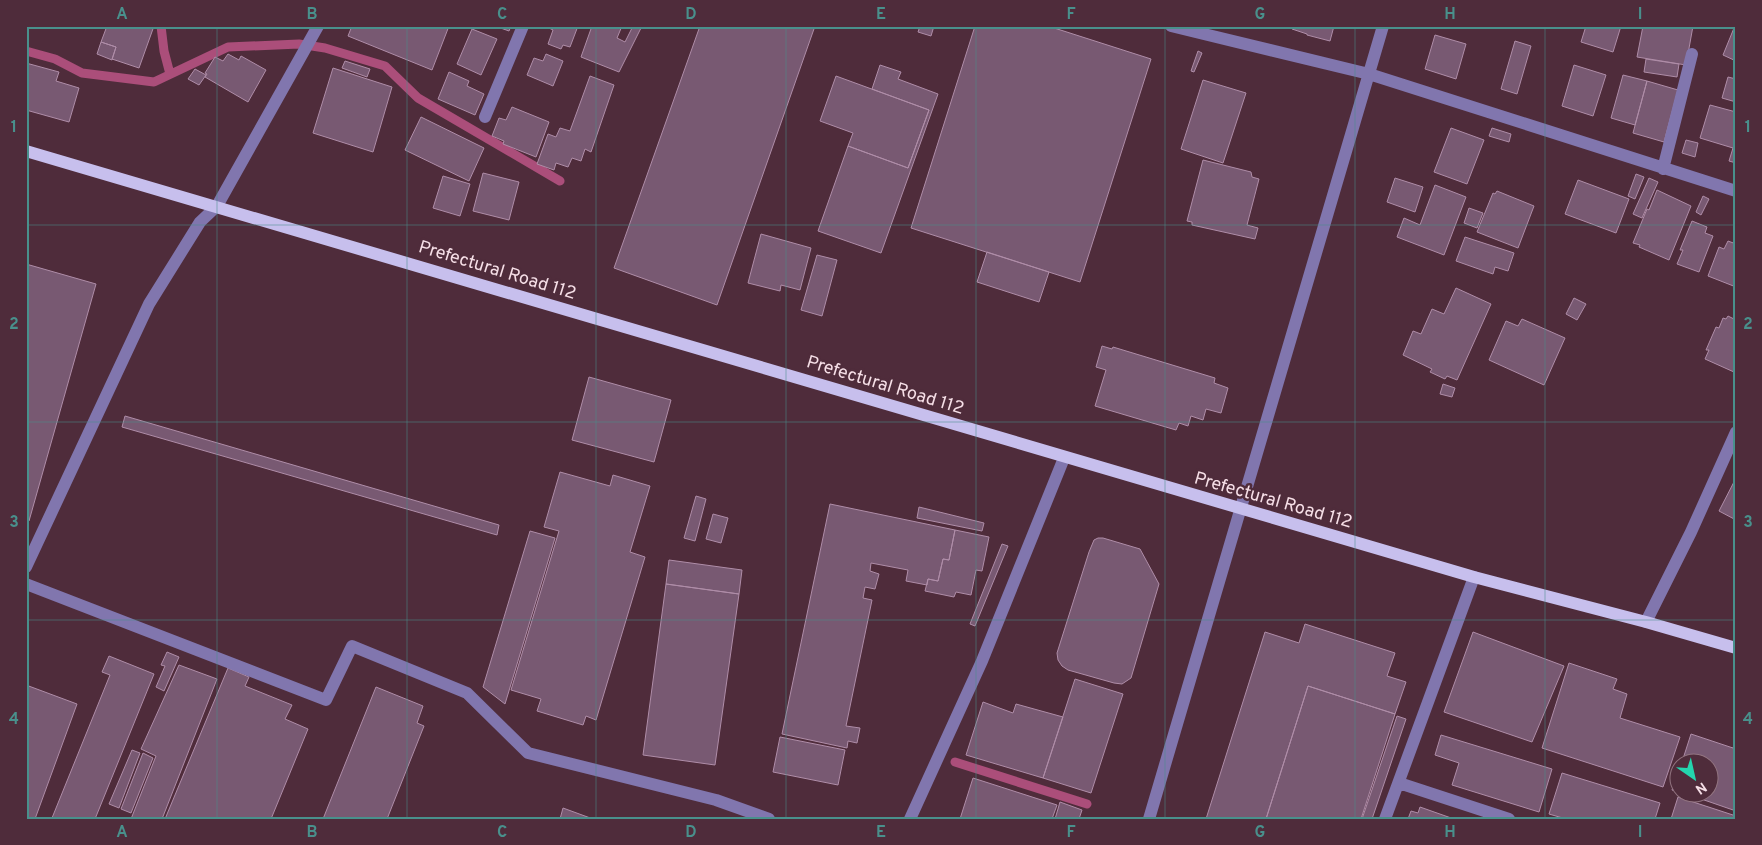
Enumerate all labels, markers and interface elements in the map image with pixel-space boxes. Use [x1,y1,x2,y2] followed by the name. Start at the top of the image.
[116,5,128,25] text: A
[306,5,318,25] text: B
[497,5,507,25] text: C
[685,5,697,25] text: D
[876,5,886,25] text: E
[1066,5,1076,25] text: F
[1255,5,1265,25] text: G
[1444,5,1456,25] text: H
[1638,5,1642,25] text: I
[11,118,17,138] text: 1
[1745,118,1751,138] text: 1
[415,236,579,306] street label: Prefectural Road 112
[9,315,19,335] text: 2
[1743,315,1753,335] text: 2
[803,351,967,421] street label: Prefectural Road 112
[1191,467,1355,535] street label: Prefectural Road 112
[9,513,19,533] text: 3
[1743,513,1753,533] text: 3
[9,710,19,730] text: 4
[1743,710,1753,730] text: 4
[1670,752,1720,802] north arrow
[1692,778,1709,797] text: N
[116,823,128,843] text: A
[306,823,318,843] text: B
[497,823,507,843] text: C
[685,823,697,843] text: D
[876,823,886,843] text: E
[1066,823,1076,843] text: F
[1255,823,1265,843] text: G
[1444,823,1456,843] text: H
[1638,823,1642,843] text: I

